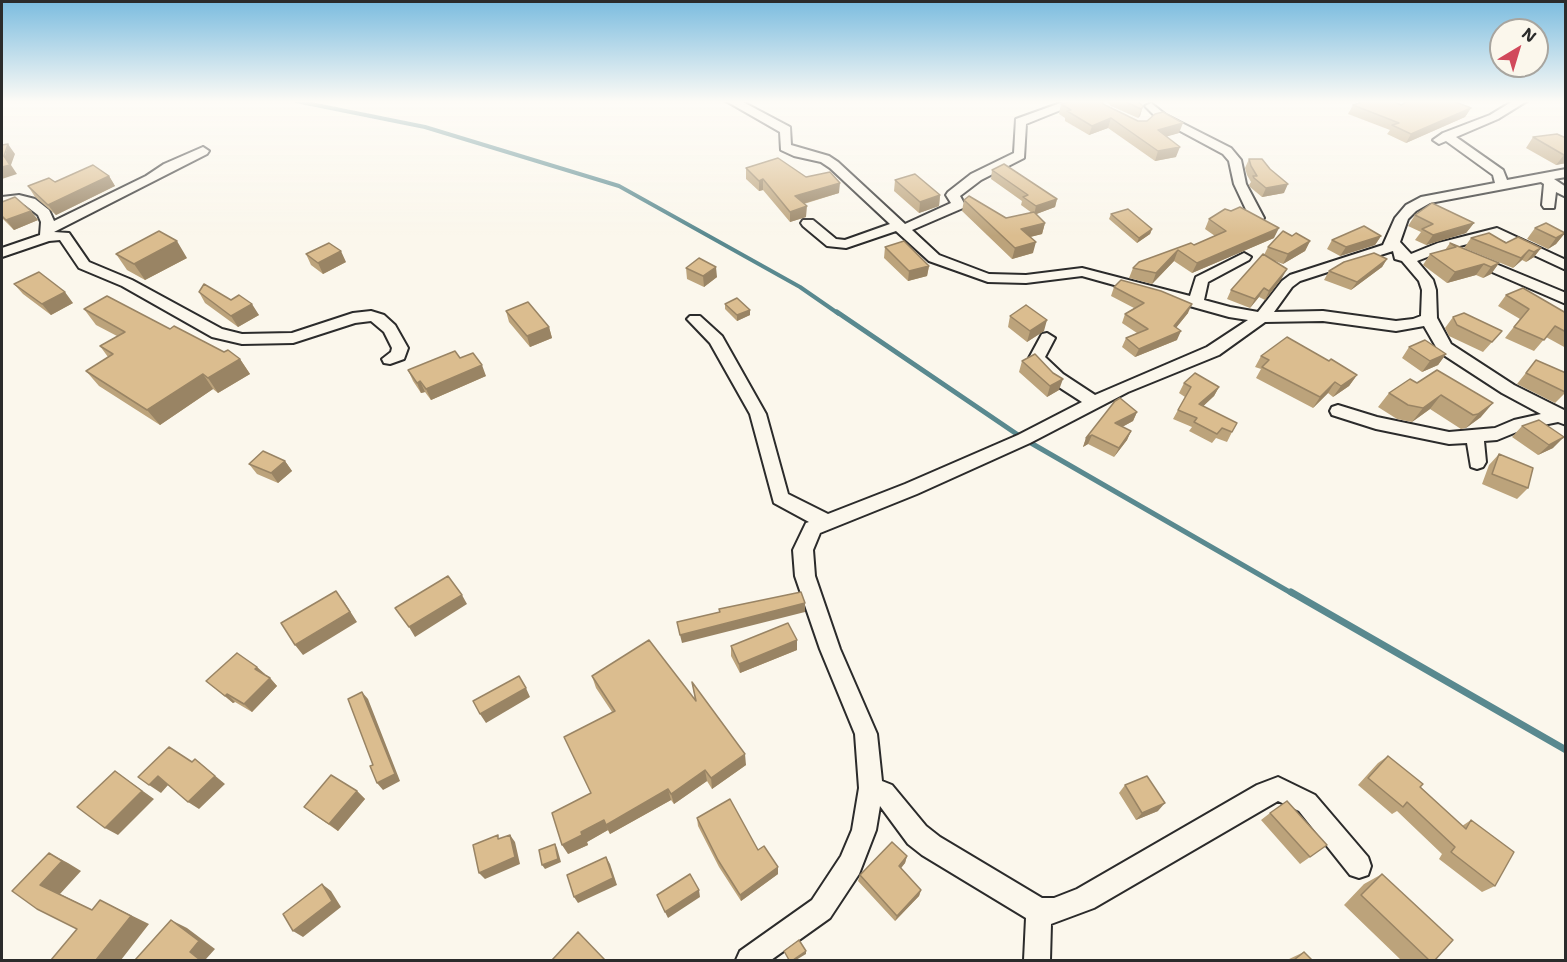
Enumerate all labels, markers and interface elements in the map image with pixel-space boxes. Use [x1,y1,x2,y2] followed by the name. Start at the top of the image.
[1489,18,1549,78] north arrow
[1518,23,1541,47] text: N

